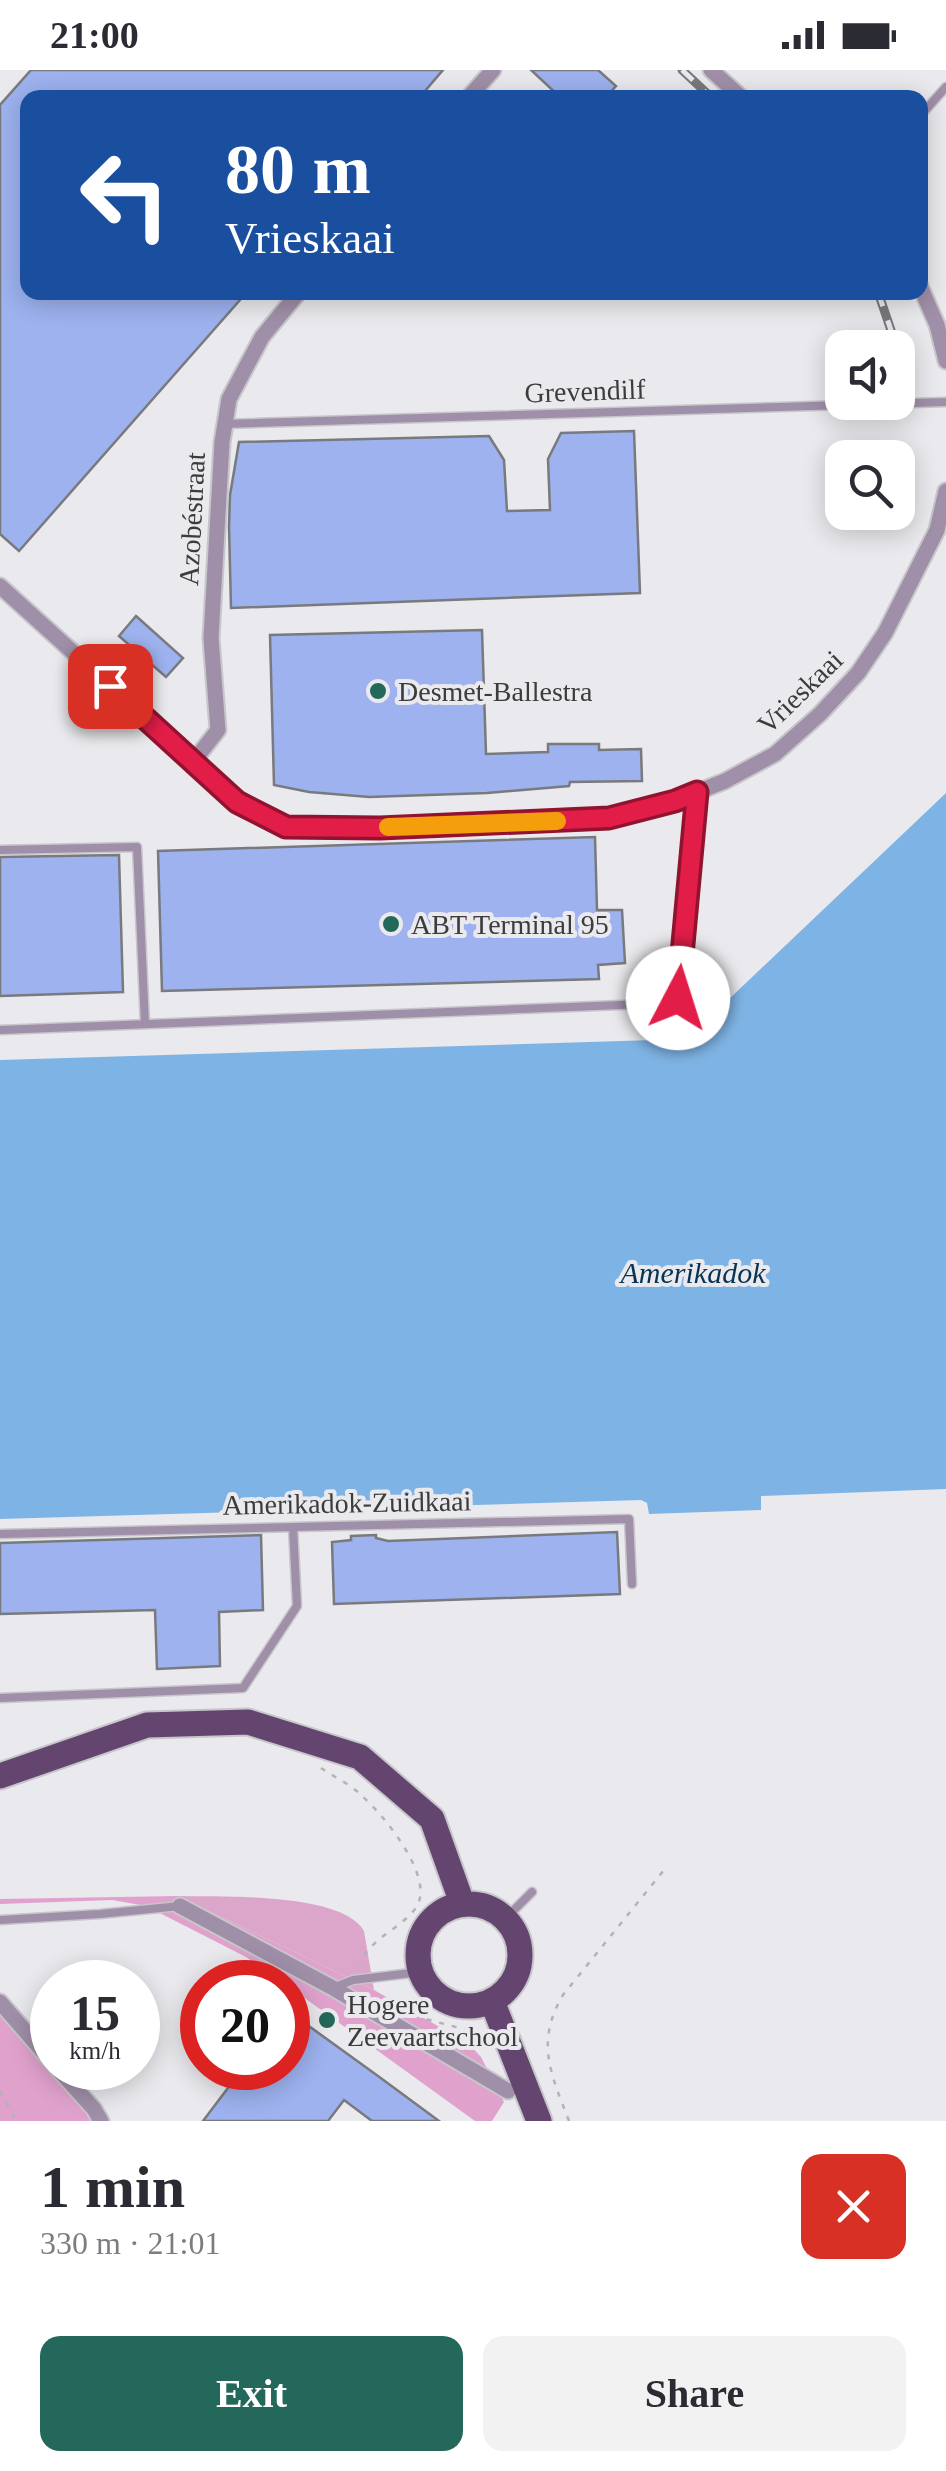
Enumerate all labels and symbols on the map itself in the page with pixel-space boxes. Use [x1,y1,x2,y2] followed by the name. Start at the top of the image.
[524,373,647,409] street label: Grevendilf
[173,451,211,587] street label: Azobéstraat
[68,644,153,729] pin
[751,644,849,740] street label: Vrieskaai
[398,676,593,707] place label: Desmet-Ballestra
[367,680,389,702] marker: Desmet-Ballestra
[411,909,609,940] place label: ABT Terminal 95
[380,913,402,935] marker: ABT Terminal 95
[626,946,730,1050] position arrow
[619,1256,766,1289] water label: Amerikadok
[222,1485,472,1521] street label: Amerikadok-Zuidkaai
[180,1960,310,2090] speed limit sign: 20
[347,1989,518,2052] place label: Hogere Zeevaartschool
[316,2009,338,2031] marker: Hogere Zeevaartschool

